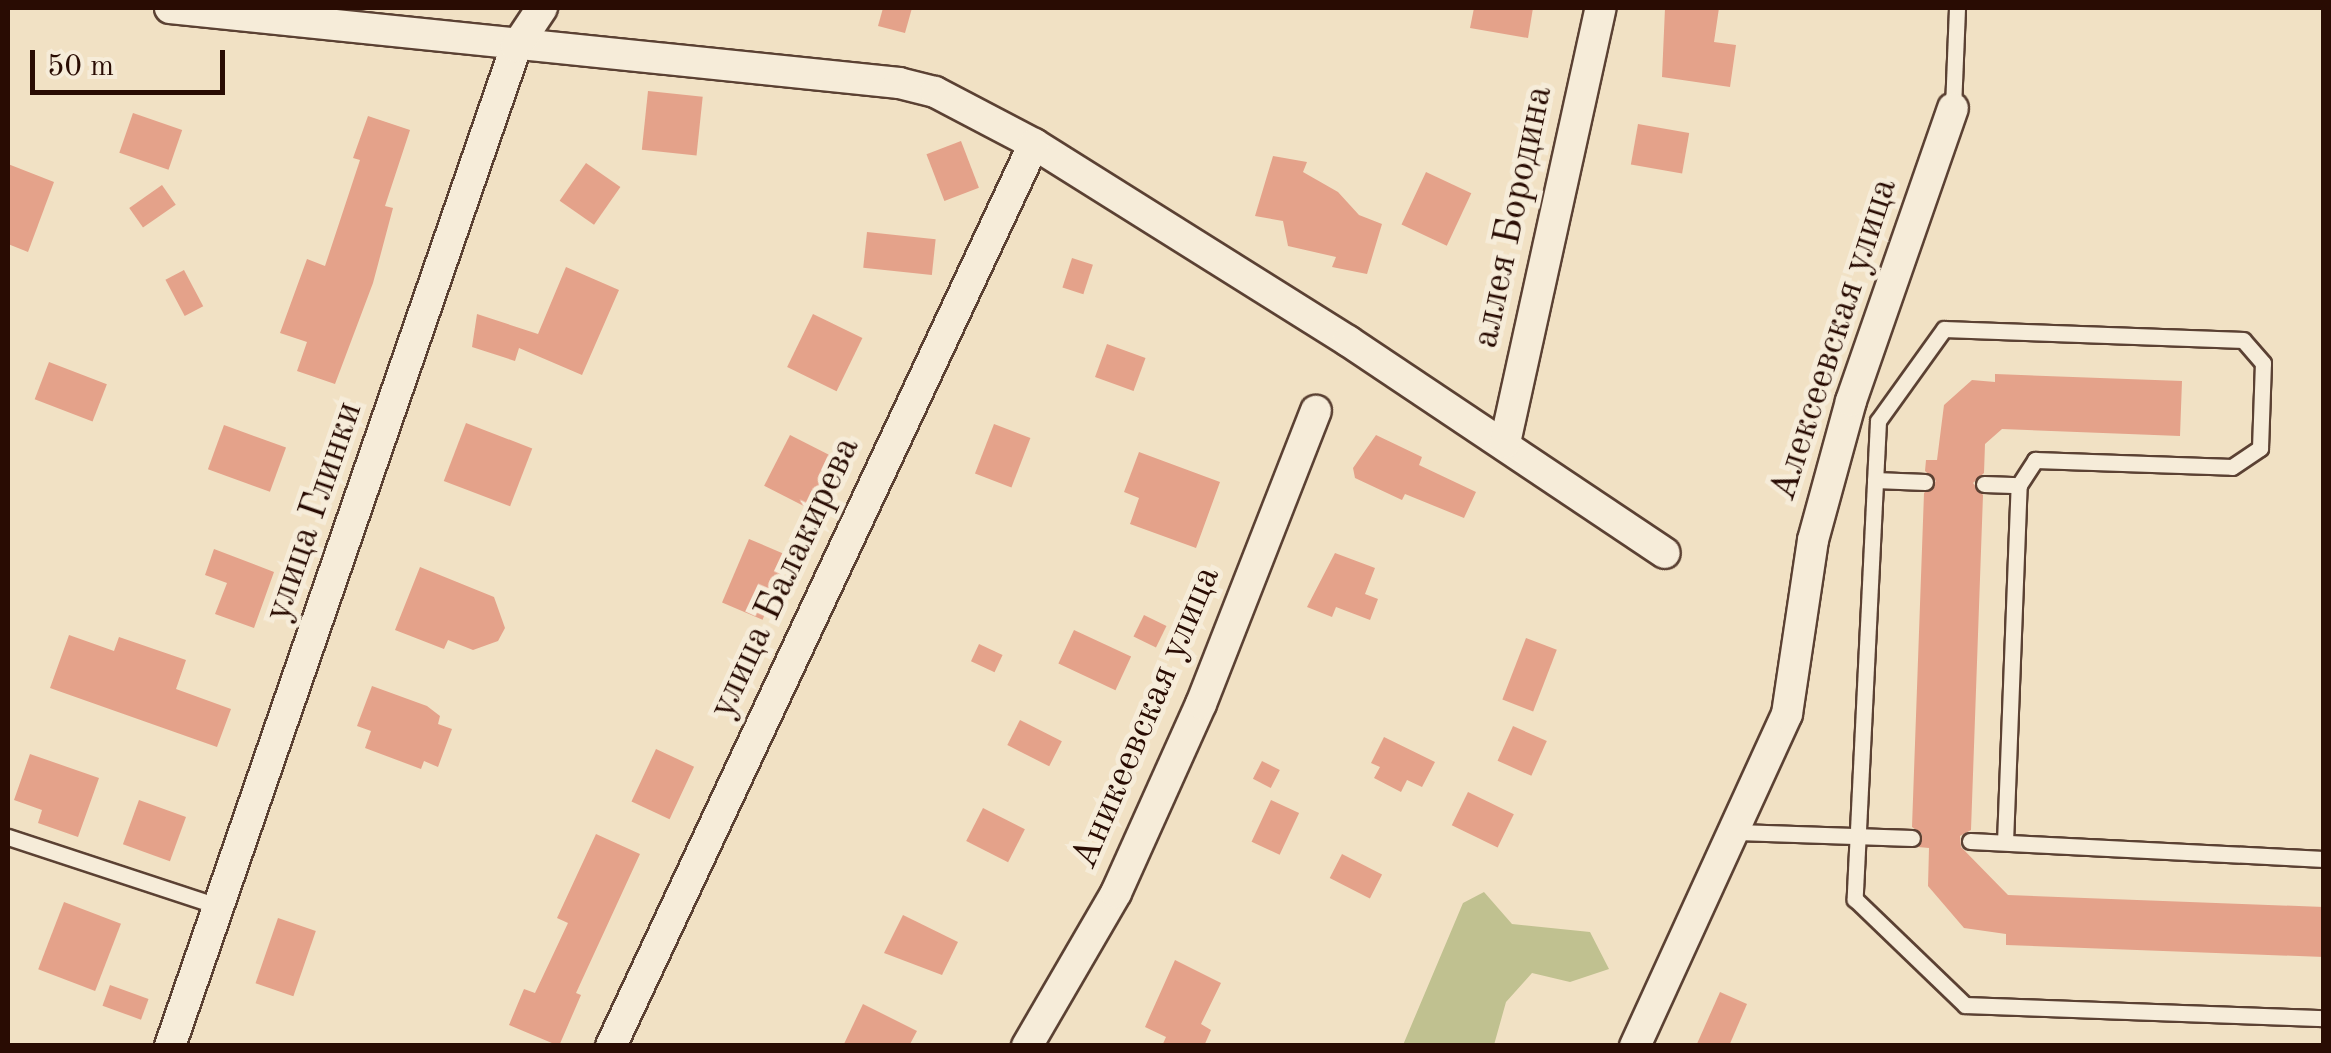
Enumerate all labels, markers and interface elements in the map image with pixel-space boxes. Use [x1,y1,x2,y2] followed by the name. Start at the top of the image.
[35,30,230,92] scale bar
[47,52,114,82] text: 50 m
[1464,82,1564,352] street label: аллея Бородина
[1761,173,1909,507] street label: Алексеевская улица
[256,396,374,628] street label: улица Глинки
[701,430,871,726] street label: улица Балакирева
[1063,560,1231,876] street label: Аникеевская улица

